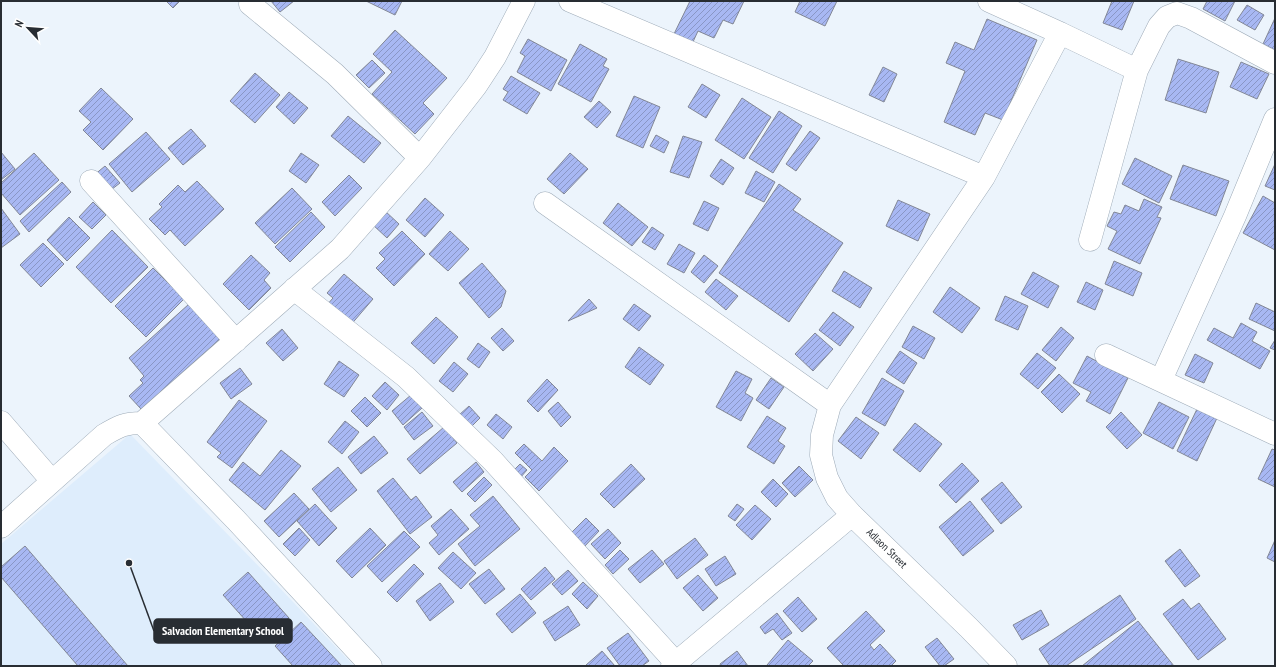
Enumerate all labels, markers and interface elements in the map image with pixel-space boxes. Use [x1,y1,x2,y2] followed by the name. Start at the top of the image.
[8,8,48,48] north arrow
[11,18,27,29] text: N
[864,525,910,571] street label: Adlaon Street
[154,619,292,643] callout: Salvacion Elementary School
[162,623,284,638] text: Salvacion Elementary School

